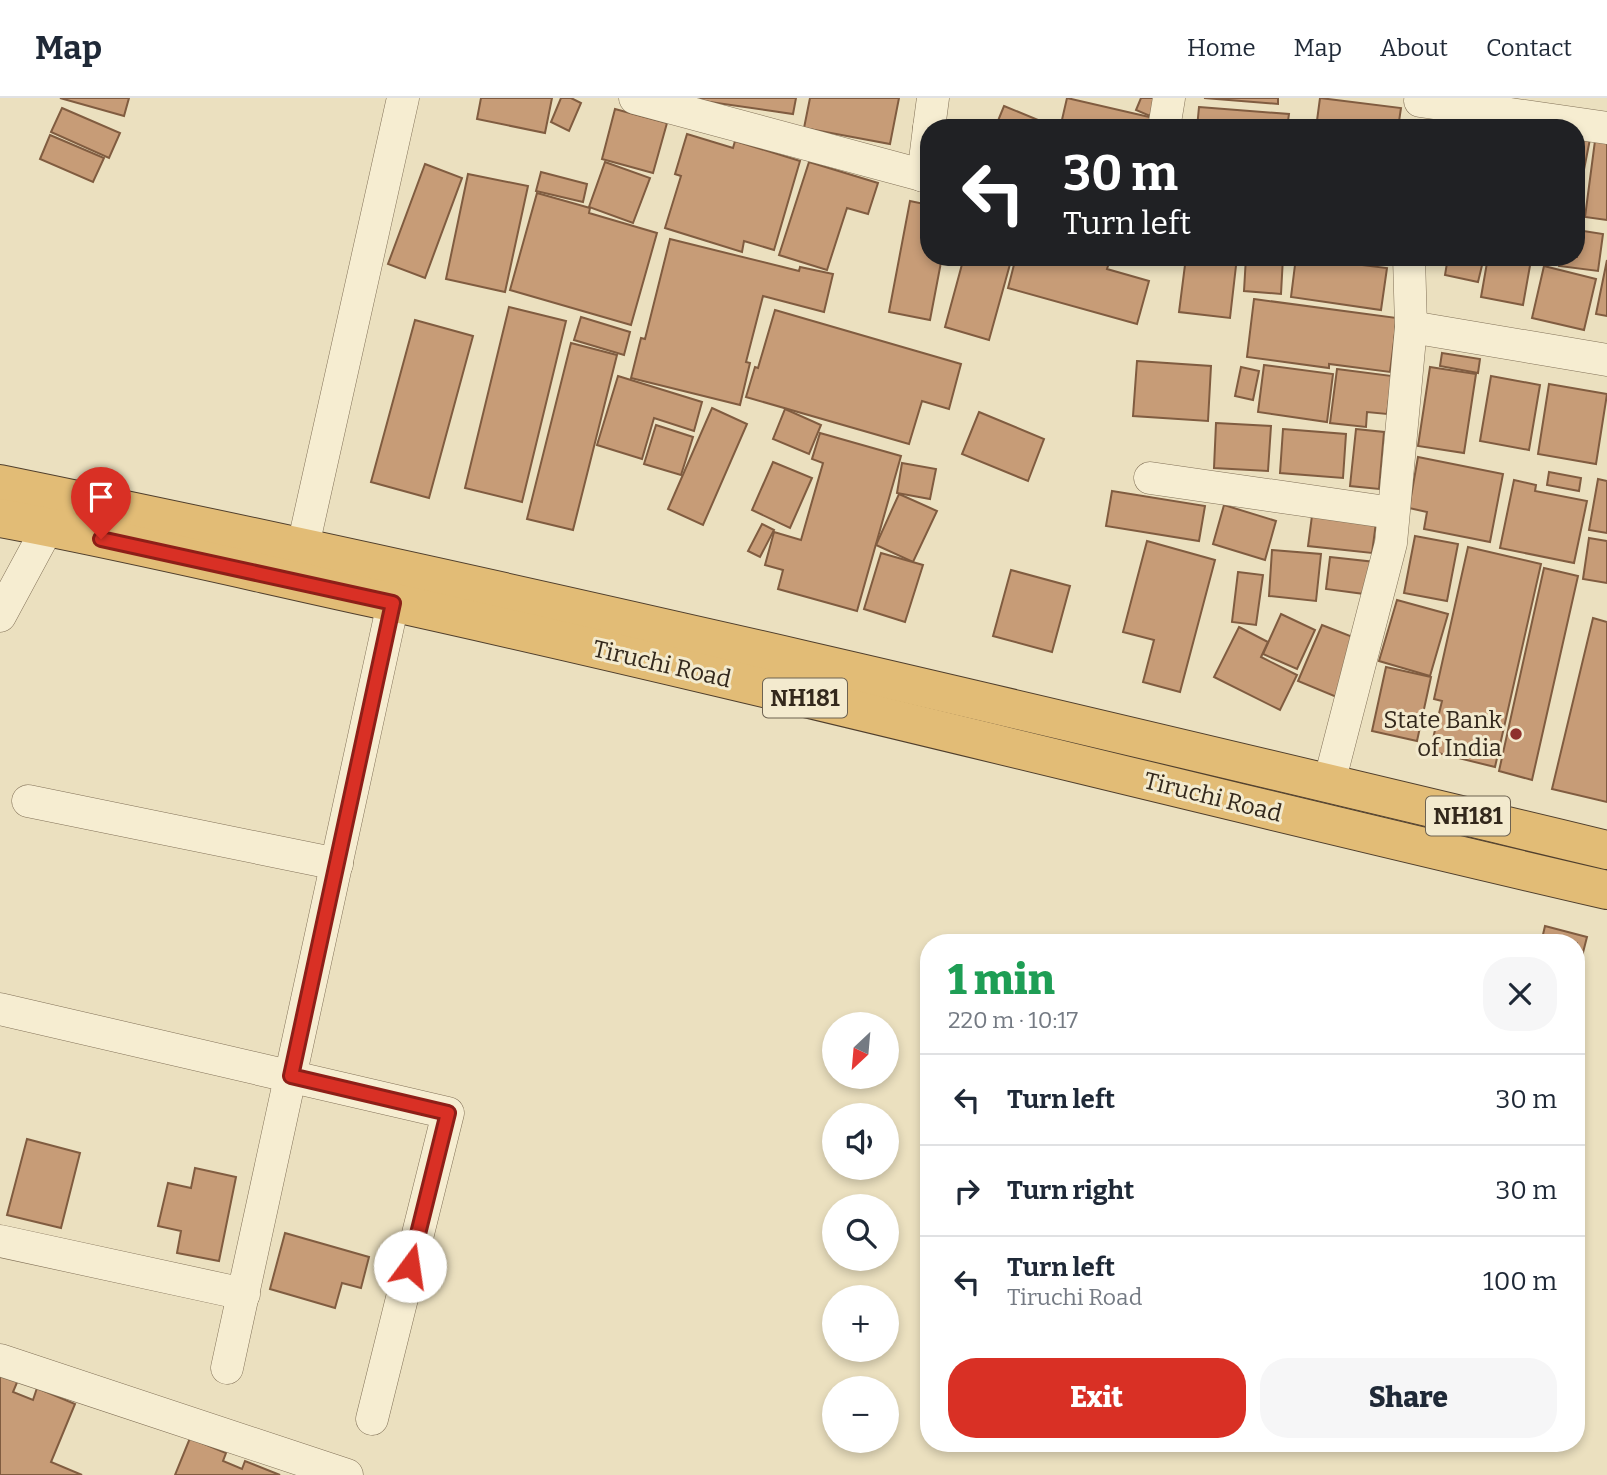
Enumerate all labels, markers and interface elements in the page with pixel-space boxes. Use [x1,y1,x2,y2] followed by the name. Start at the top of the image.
[35,28,102,68] text: Map
[1187,34,1256,62] text: Home
[1294,34,1342,62] text: Map
[1380,34,1448,62] text: About
[1486,34,1572,62] text: Contact
[1063,144,1178,203] text: 30 m
[948,147,1039,238] icon: left
[1063,204,1191,242] text: Turn left
[71,467,131,539] pin
[82,478,120,516] icon: arrive
[590,634,734,694] street label: Tiruchi Road
[763,678,847,718] road number: NH181
[1383,706,1502,762] place label: State Bank of India
[1508,726,1524,742] marker: State Bank of India
[1141,766,1285,828] street label: Tiruchi Road
[1426,796,1510,836] road number: NH181
[948,955,1055,1005] text: 1 min
[1483,957,1557,1031] button: close
[948,1006,1078,1034] text: 220 m · 10:17
[822,1012,900,1088] north arrow
[822,1012,899,1453] map controls
[948,1081,986,1119] icon: left
[1007,1084,1115,1115] text: Turn left
[1496,1084,1557,1115] text: 30 m
[822,1103,899,1180] button: sound
[948,1172,986,1210] icon: right
[1007,1175,1134,1206] text: Turn right
[1496,1175,1557,1206] text: 30 m
[822,1194,899,1271] button: search
[373,1229,447,1303] position arrow
[1007,1252,1115,1283] text: Turn left
[948,1263,986,1301] icon: left
[1483,1266,1557,1297] text: 100 m
[1007,1283,1142,1311] text: Tiruchi Road
[822,1285,899,1362] button: +
[948,1358,1246,1438] button: Exit
[1260,1358,1557,1438] button: Share
[822,1376,899,1453] button: −

